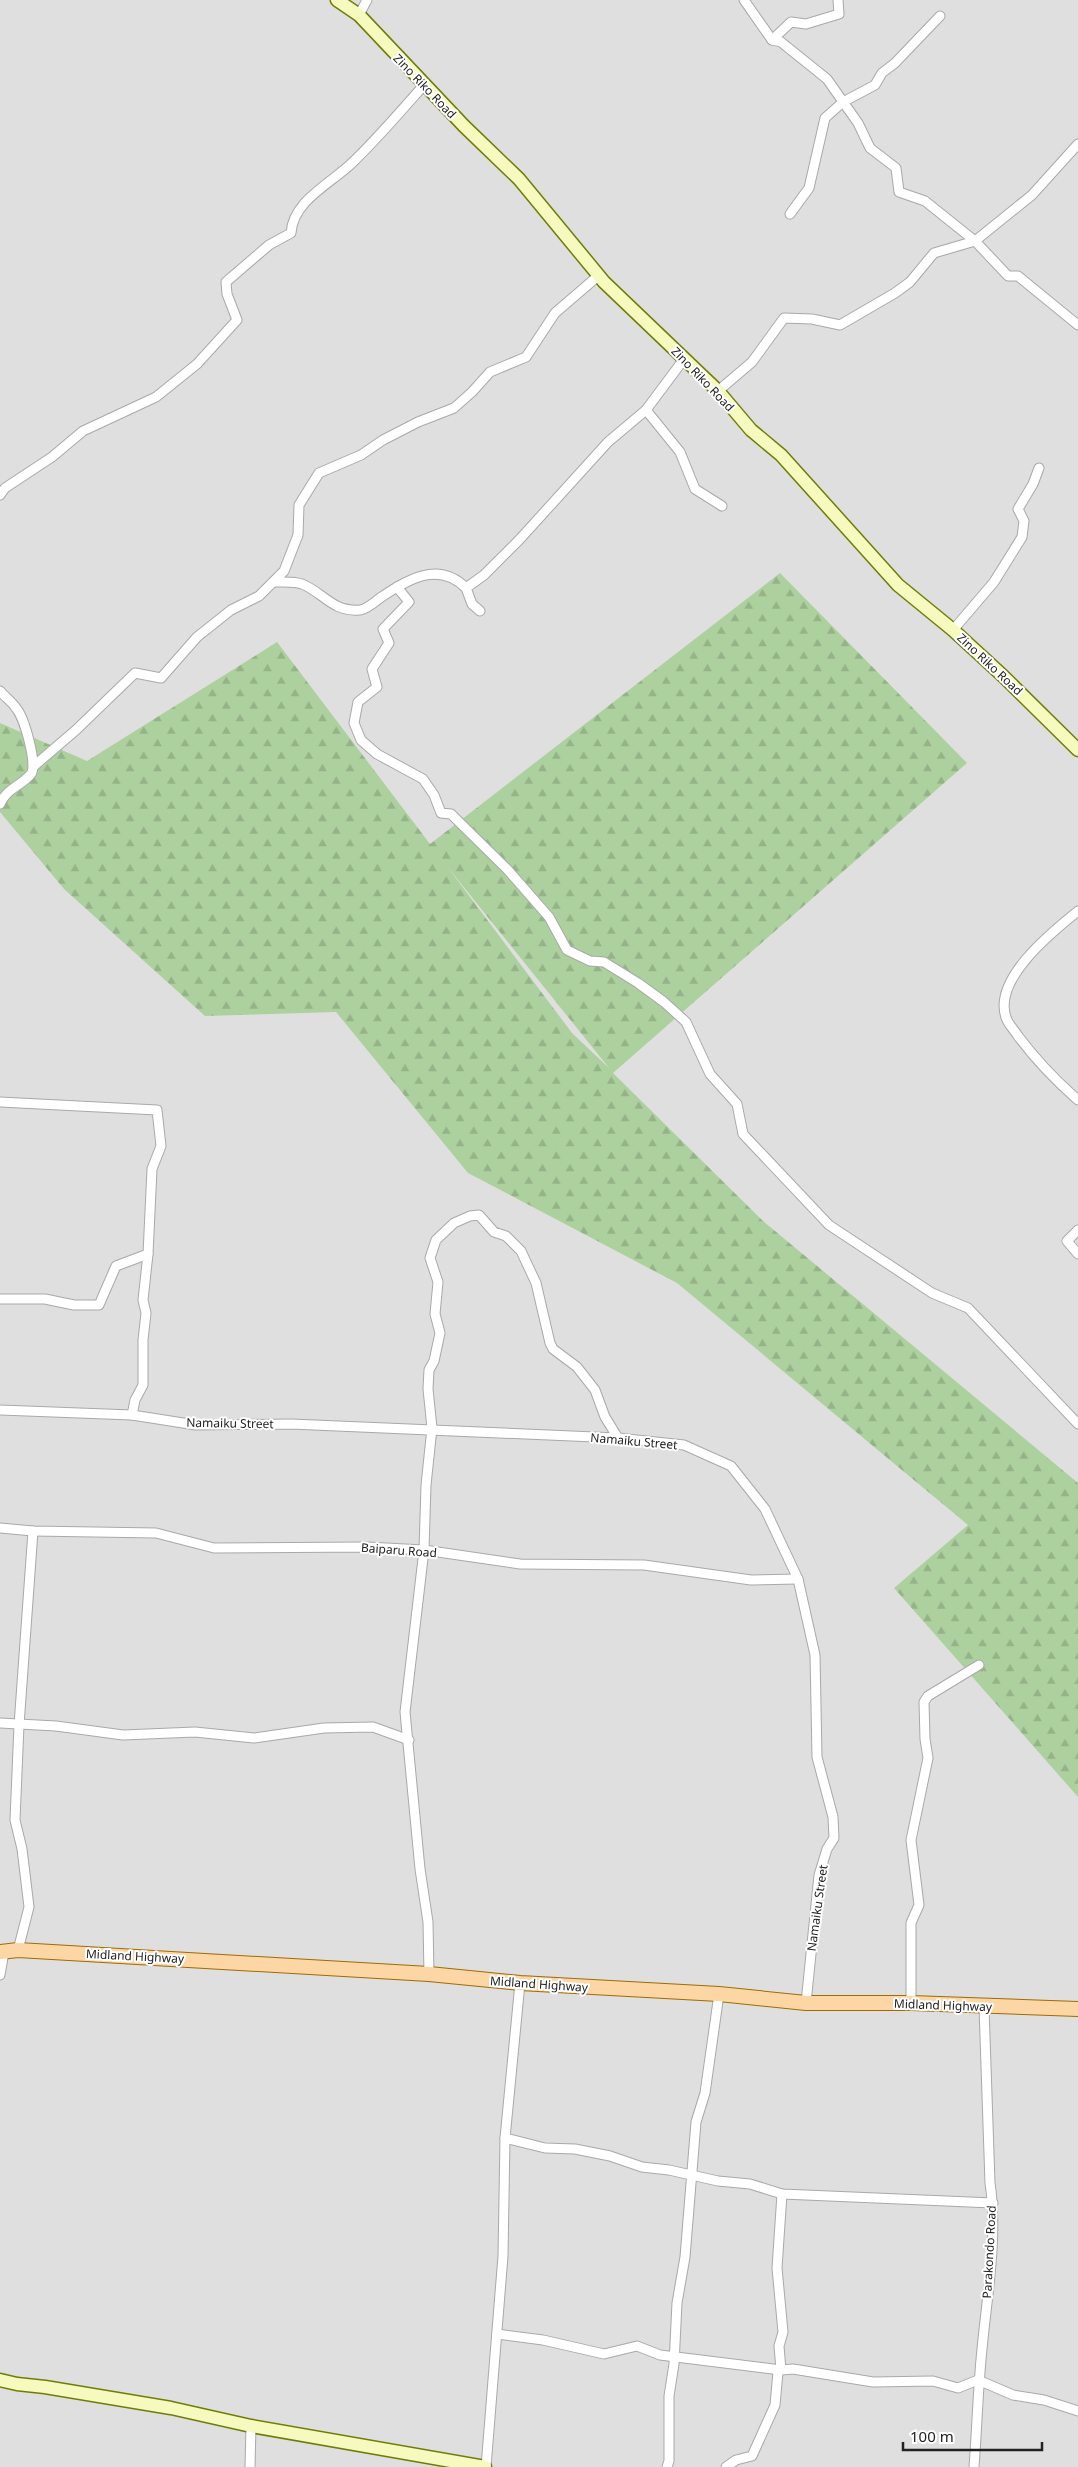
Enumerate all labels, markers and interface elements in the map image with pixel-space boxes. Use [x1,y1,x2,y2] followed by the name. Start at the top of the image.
[390,50,460,122] street label: Zino Riko Road
[668,343,738,415] street label: Zino Riko Road
[954,629,1026,699] street label: Zino Riko Road
[186,1414,274,1432] street label: Namaiku Street
[590,1429,679,1453] street label: Namaiku Street
[360,1539,438,1561] street label: Baiparu Road
[803,1863,832,1952] street label: Namaiku Street
[86,1945,185,1967] street label: Midland Highway
[489,1972,589,1996] street label: Midland Highway
[894,1995,993,2015] street label: Midland Highway
[978,2205,1000,2299] street label: Parakondo Road
[903,2420,1042,2452] scale bar
[910,2426,954,2446] text: 100 m

